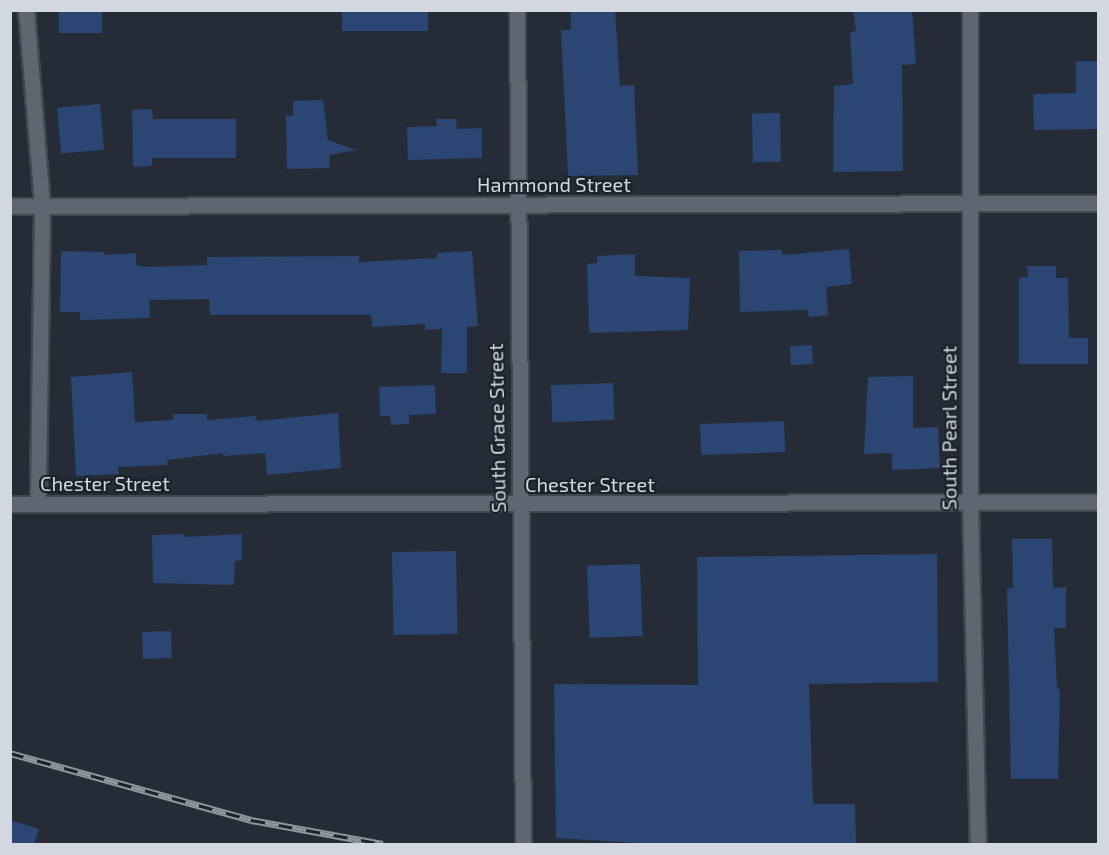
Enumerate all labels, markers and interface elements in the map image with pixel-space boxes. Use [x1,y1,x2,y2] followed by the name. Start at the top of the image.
[477,172,631,196] street label: Hammond Street
[484,343,510,513] street label: South Grace Street
[937,345,961,511] street label: South Pearl Street
[40,471,170,495] street label: Chester Street
[525,472,655,496] street label: Chester Street

